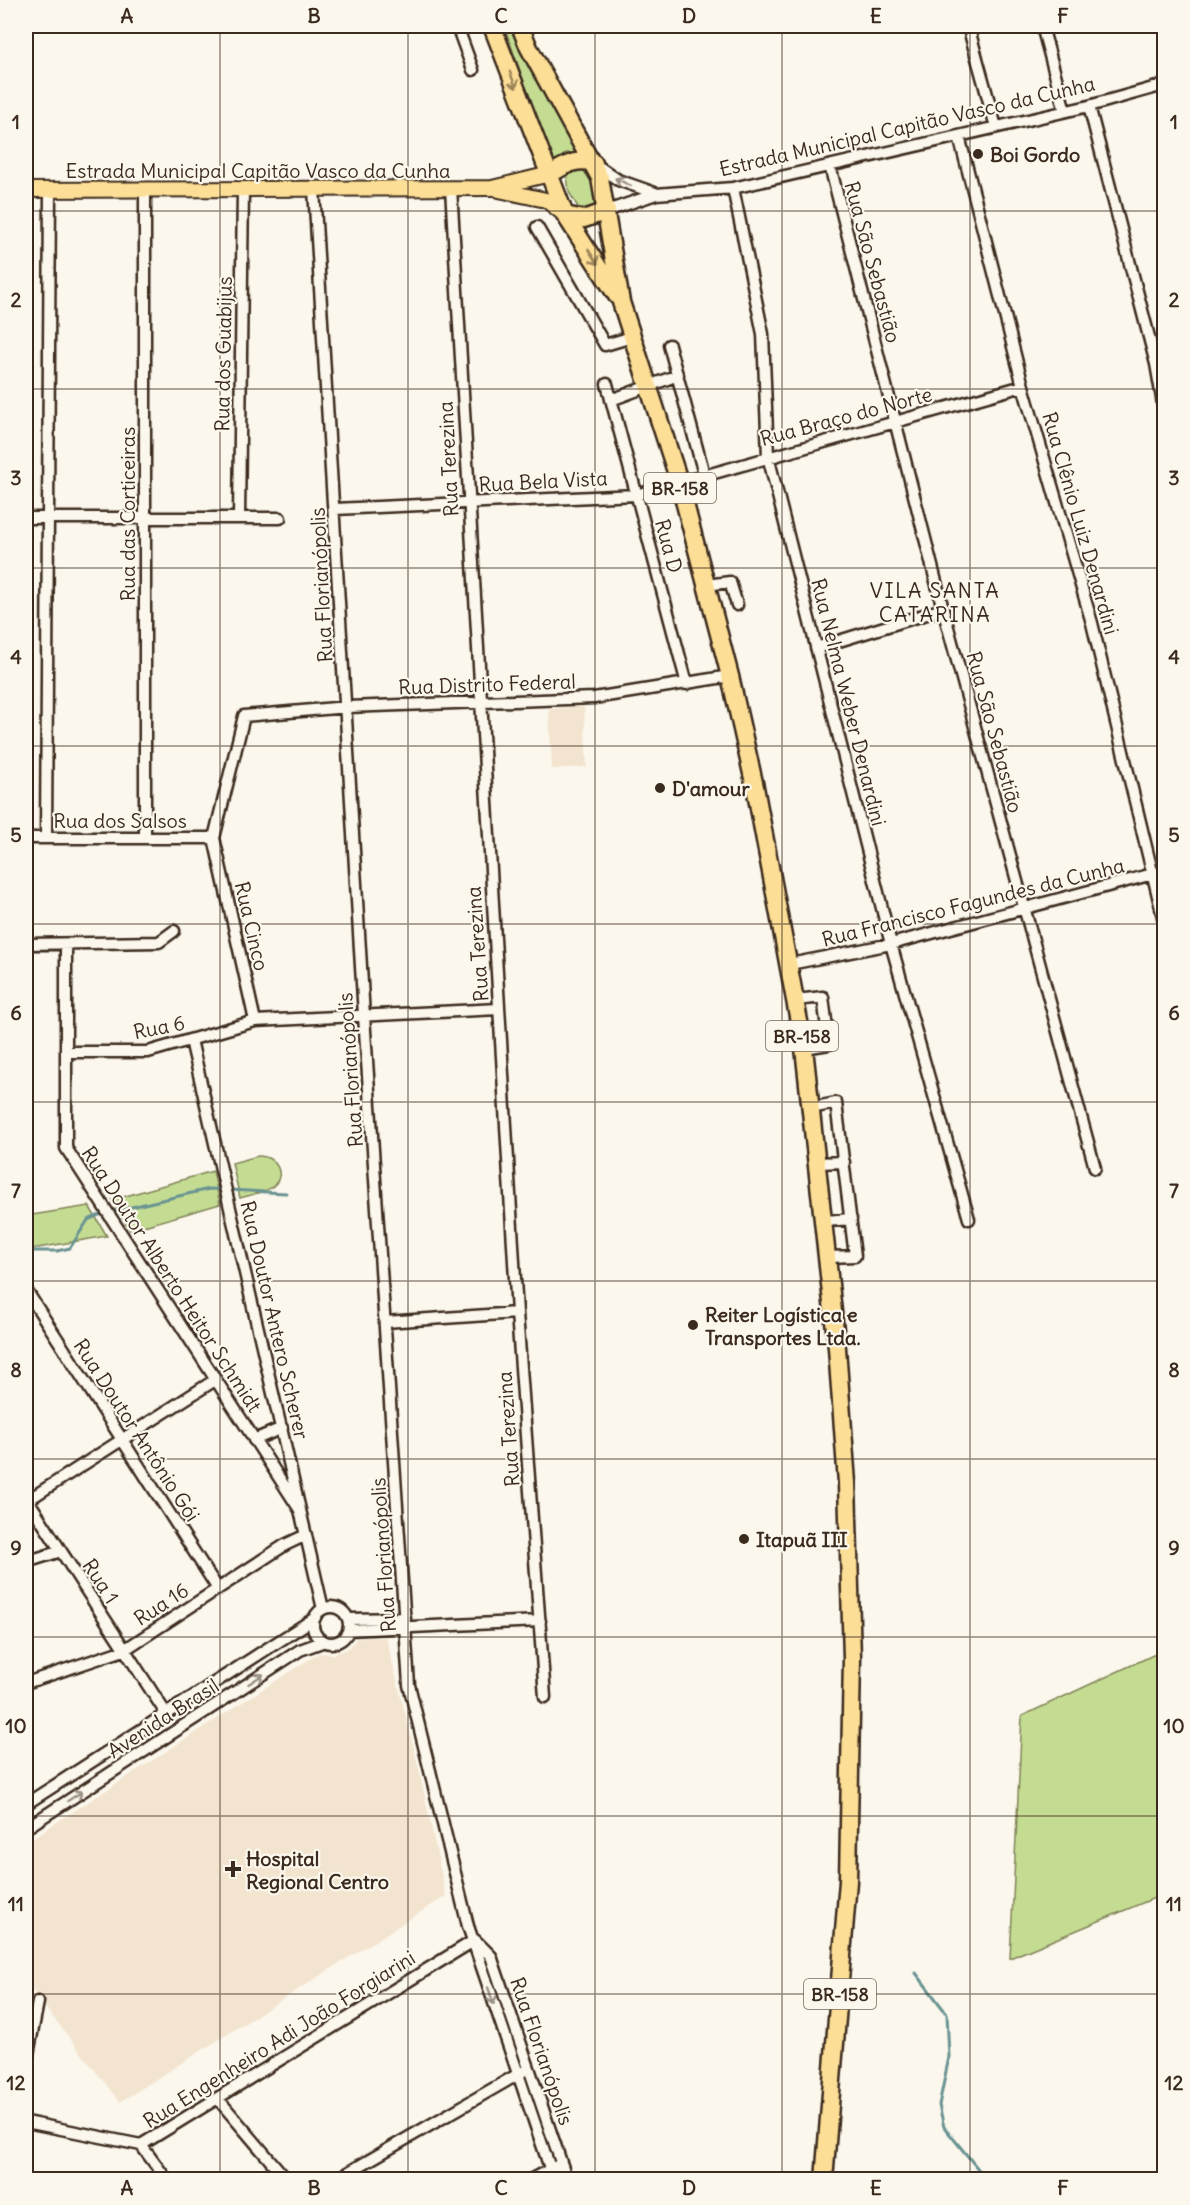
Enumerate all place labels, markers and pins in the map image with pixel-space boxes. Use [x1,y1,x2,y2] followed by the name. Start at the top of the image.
[990,142,1080,167] place label: Boi Gordo
[971,147,985,161] marker: Boi Gordo
[672,776,751,801] place label: D'amour
[653,781,667,795] marker: D'amour
[705,1302,861,1350] place label: Reiter Logística e Transportes Ltda.
[686,1318,700,1332] marker: Reiter Logística e Transportes Ltda.
[756,1527,848,1552] place label: Itapuã III
[737,1532,751,1546] marker: Itapuã III
[246,1846,389,1894] place label: Hospital Regional Centro
[224,1860,242,1878] marker: Hospital Regional Centro

